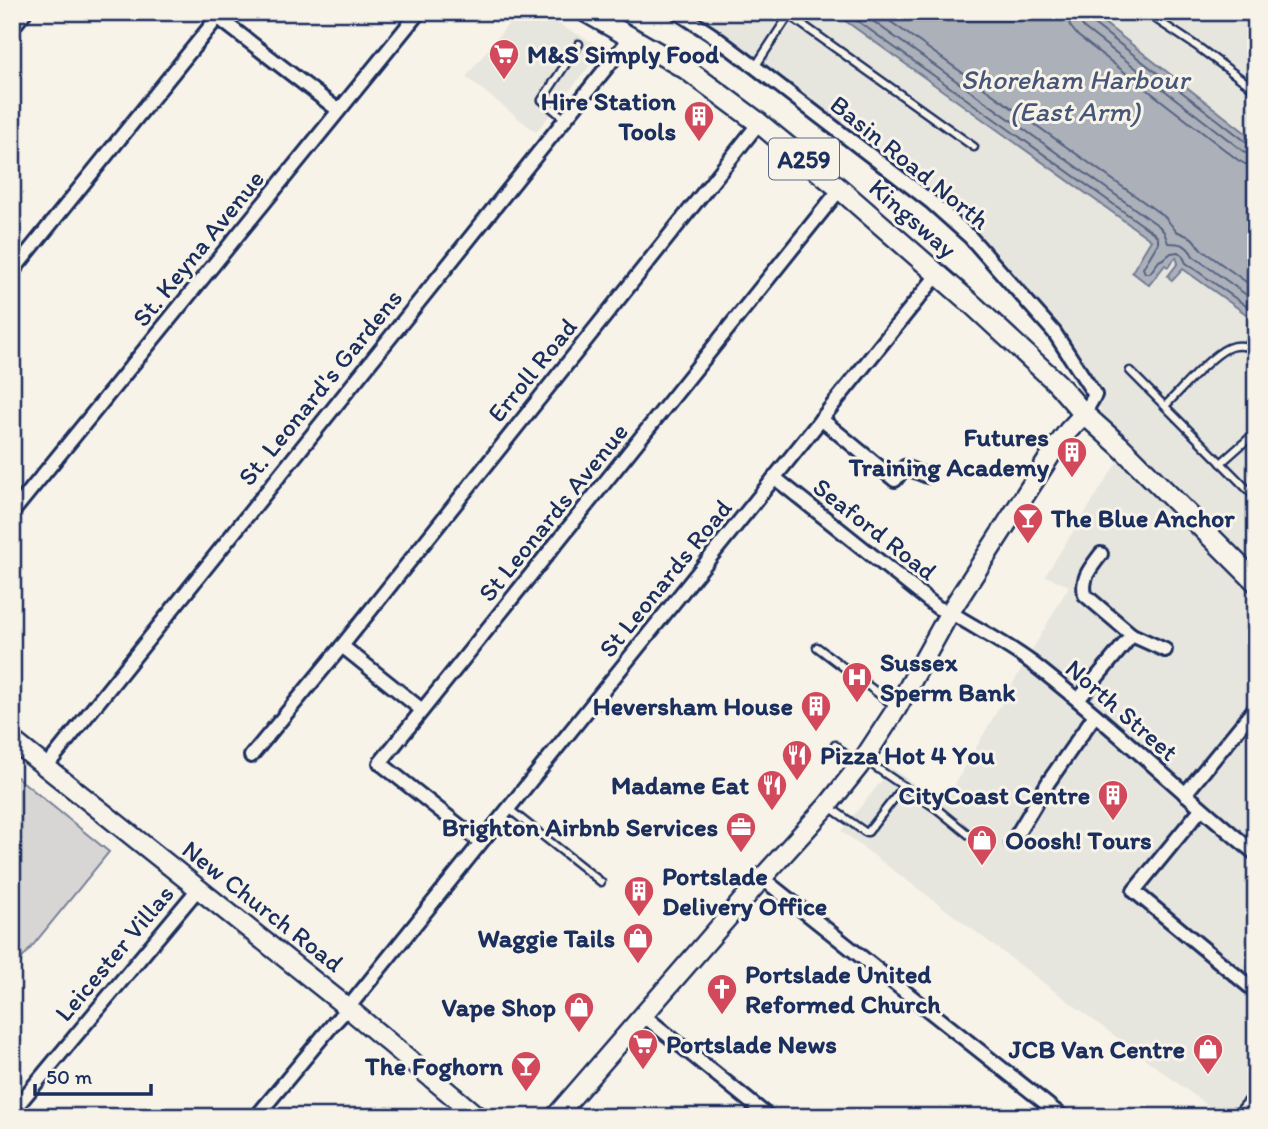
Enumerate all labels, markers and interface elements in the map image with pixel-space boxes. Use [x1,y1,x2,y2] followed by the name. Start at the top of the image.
[487,37,521,81] supermarket icon: M&S Simply Food
[527,38,720,70] place label: M&S Simply Food
[961,62,1192,128] water label: Shoreham Harbour (East Arm)
[541,85,676,147] place label: Hire Station Tools
[824,88,996,236] street label: Basin Road North
[682,99,716,143] building icon: Hire Station Tools
[769,139,839,180] road number: A259
[125,163,271,333] street label: St. Keyna Avenue
[863,171,963,265] street label: Kingsway
[231,282,409,492] street label: St. Leonard's Gardens
[480,311,584,428] street label: Erroll Road
[471,416,635,608] street label: St Leonards Avenue
[848,421,1050,483] place label: Futures Training Academy
[1055,435,1089,479] building icon: Futures Training Academy
[807,471,944,588] street label: Seaford Road
[591,492,739,664] street label: St Leonards Road
[1011,501,1045,545] bar icon: The Blue Anchor
[1050,502,1235,534] place label: The Blue Anchor
[880,646,1016,708] place label: Sussex Sperm Bank
[1059,652,1185,768] street label: North Street
[840,660,874,704] hospital icon: Sussex Sperm Bank
[799,689,833,733] building icon: Heversham House
[593,690,793,722] place label: Heversham House
[780,738,814,782] restaurant icon: Pizza Hot 4 You
[820,739,995,771] place label: Pizza Hot 4 You
[755,768,789,812] restaurant icon: Madame Eat
[611,769,749,801] place label: Madame Eat
[1096,778,1130,822] building icon: CityCoast Centre
[898,779,1090,811] place label: CityCoast Centre
[724,810,758,854] office icon: Brighton Airbnb Services
[442,811,718,843] place label: Brighton Airbnb Services
[965,823,999,867] shop icon: Ooosh! Tours
[1005,824,1152,856] place label: Ooosh! Tours
[176,833,350,979] street label: New Church Road
[662,860,827,922] place label: Portslade Delivery Office
[622,874,656,918] building icon: Portslade Delivery Office
[48,878,180,1028] street label: Leicester Villas
[621,921,655,965] shop icon: Waggie Tails
[477,922,615,954] place label: Waggie Tails
[745,958,941,1020] place label: Portslade United Reformed Church
[705,972,739,1016] church icon: Portslade United Reformed Church
[562,990,596,1034] shop icon: Vape Shop
[441,991,556,1023] place label: Vape Shop
[626,1027,660,1071] supermarket icon: Portslade News
[666,1028,837,1060] place label: Portslade News
[1191,1032,1225,1076] shop icon: JCB Van Centre
[1008,1033,1185,1065] place label: JCB Van Centre
[509,1049,543,1093] bar icon: The Foghorn
[364,1050,503,1082] place label: The Foghorn
[35,1052,150,1096] scale bar
[46,1064,93,1089] text: 50 m

